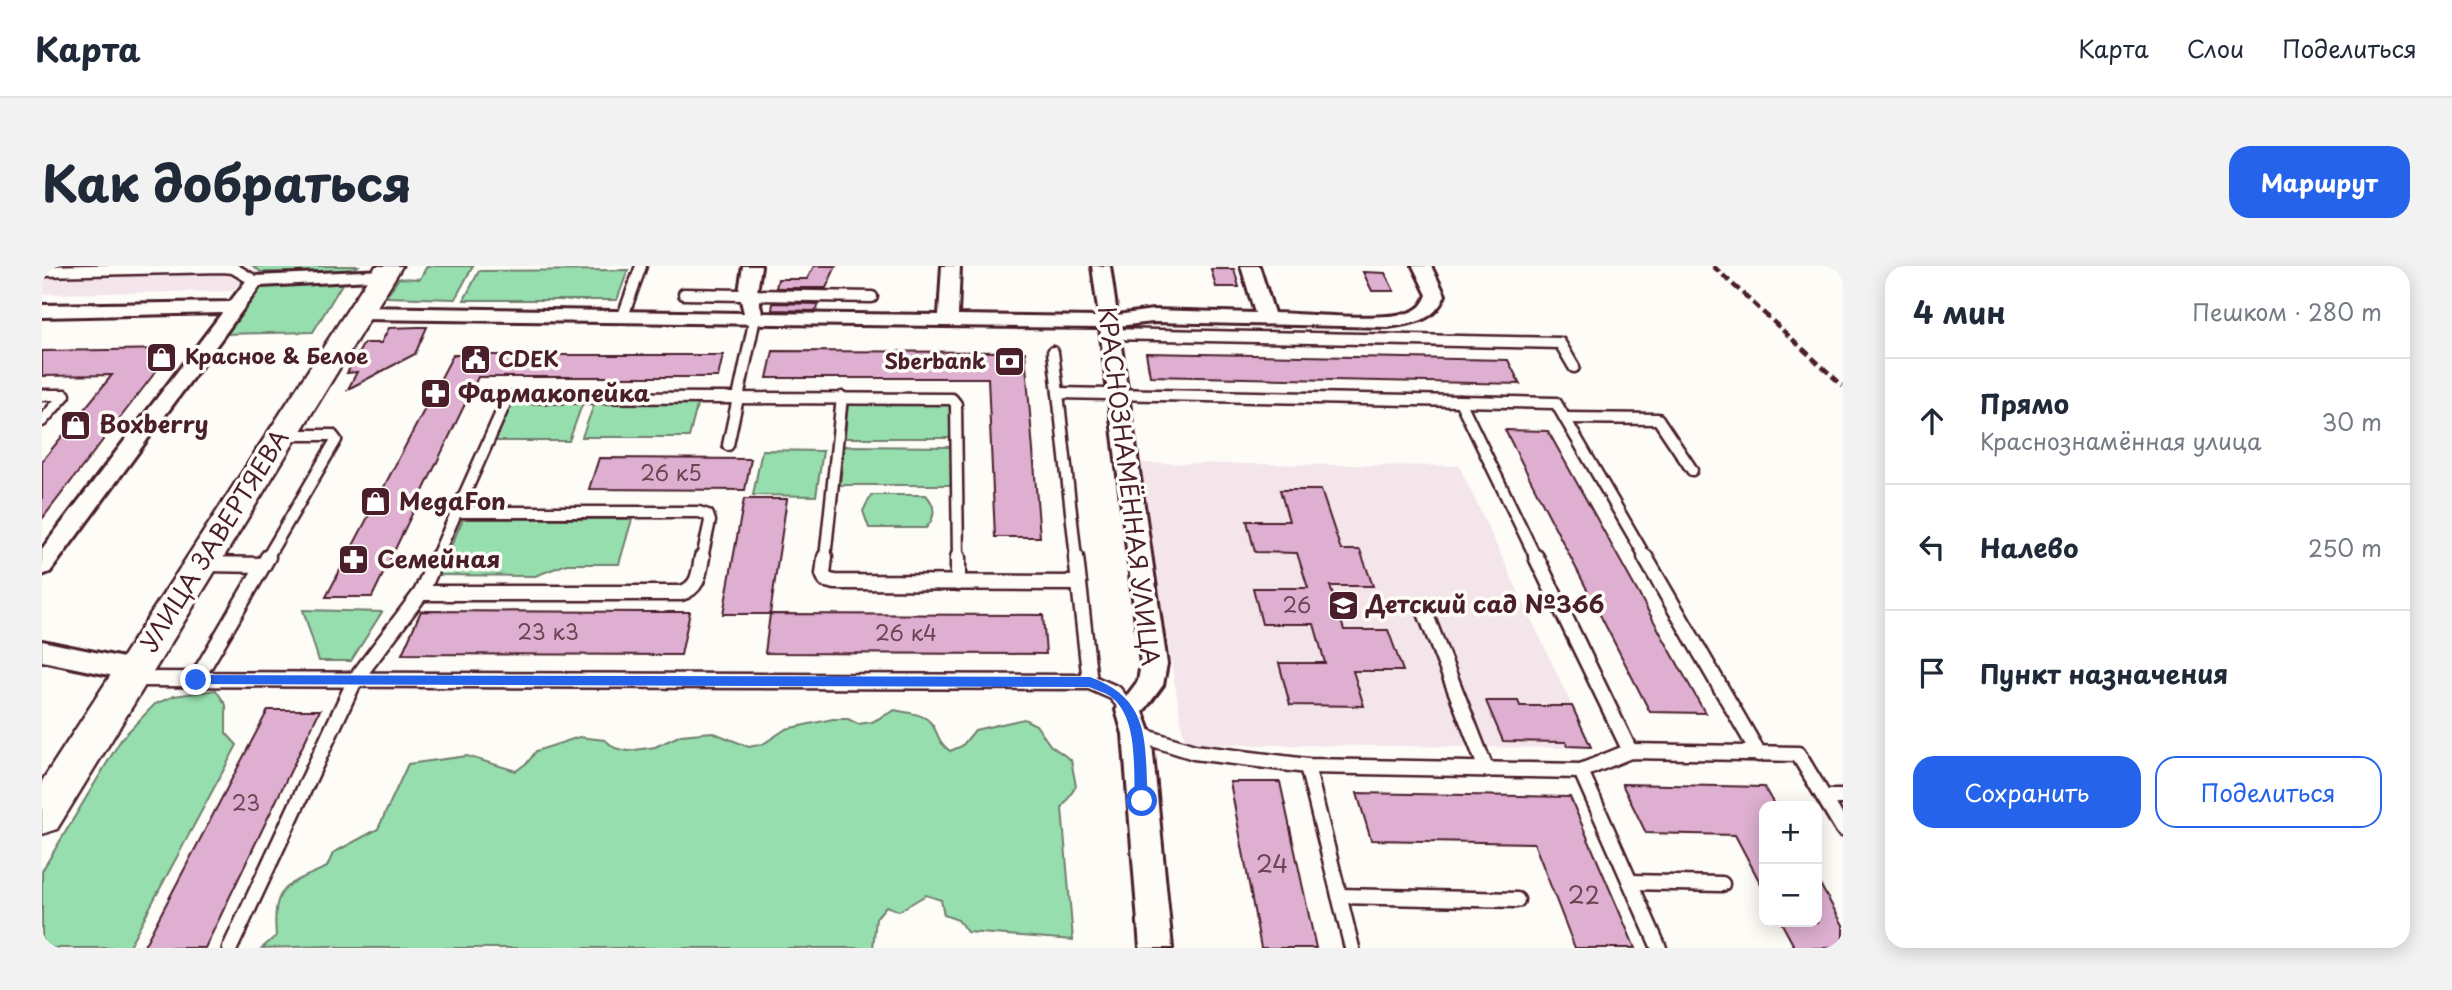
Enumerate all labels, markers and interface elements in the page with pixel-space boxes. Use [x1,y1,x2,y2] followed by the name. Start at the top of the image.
[35,23,141,73] text: Карта
[2078,30,2149,66] text: Карта
[2187,30,2244,66] text: Слои
[2282,30,2417,66] text: Поделиться
[42,145,412,219] text: Как добраться
[2229,146,2410,218] button: Маршрут
[1913,289,2006,334] text: 4 мин
[2192,294,2382,329] text: Пешком · 280 m
[1090,304,1170,668] street label: КРАСНОЗНАМЁННАЯ УЛИЦА
[185,339,368,371] place label: Красное & Белое
[145,340,179,374] shop icon: Красное & Белое
[498,342,559,374] place label: CDEK
[458,343,492,377] public building icon: CDEK
[884,344,986,376] place label: Sberbank
[992,345,1026,379] bank icon: Sberbank
[458,374,651,410] place label: Фармакопейка
[418,377,452,411] pharmacy icon: Фармакопейка
[1980,384,2069,423] text: Прямо
[1913,402,1951,440] icon: ahead
[2321,404,2382,439] text: 30 m
[99,405,209,441] place label: Boxberry
[59,408,93,442] shop icon: Boxberry
[130,422,296,658] street label: УЛИЦА ЗАВЕРТЯЕВА
[1980,423,2261,458] text: Краснознамённая улица
[640,456,702,488] house number: 26 к5
[399,482,506,518] place label: MegaFon
[359,485,393,519] shop icon: MegaFon
[1913,528,1951,566] icon: left
[1980,528,2078,567] text: Налево
[2308,530,2382,565] text: 250 m
[377,540,500,576] place label: Семейная
[337,543,371,577] pharmacy icon: Семейная
[1365,585,1604,621] place label: Детский сад №366
[1283,588,1311,620] house number: 26
[1326,588,1360,622] school or university icon: Детский сад №366
[517,615,579,647] house number: 23 к3
[875,616,937,648] house number: 26 к4
[1913,654,1951,692] icon: arrive
[1980,654,2228,693] text: Пункт назначения
[180,664,211,695] route end
[1913,756,2141,828] button: Сохранить
[2155,756,2382,828] button: Поделиться
[1126,785,1157,816] route start
[232,786,260,818] house number: 23
[1759,801,1822,927] map controls
[1759,801,1822,864] button: +
[1256,845,1288,881] house number: 24
[1759,864,1822,927] button: −
[1568,876,1600,912] house number: 22

